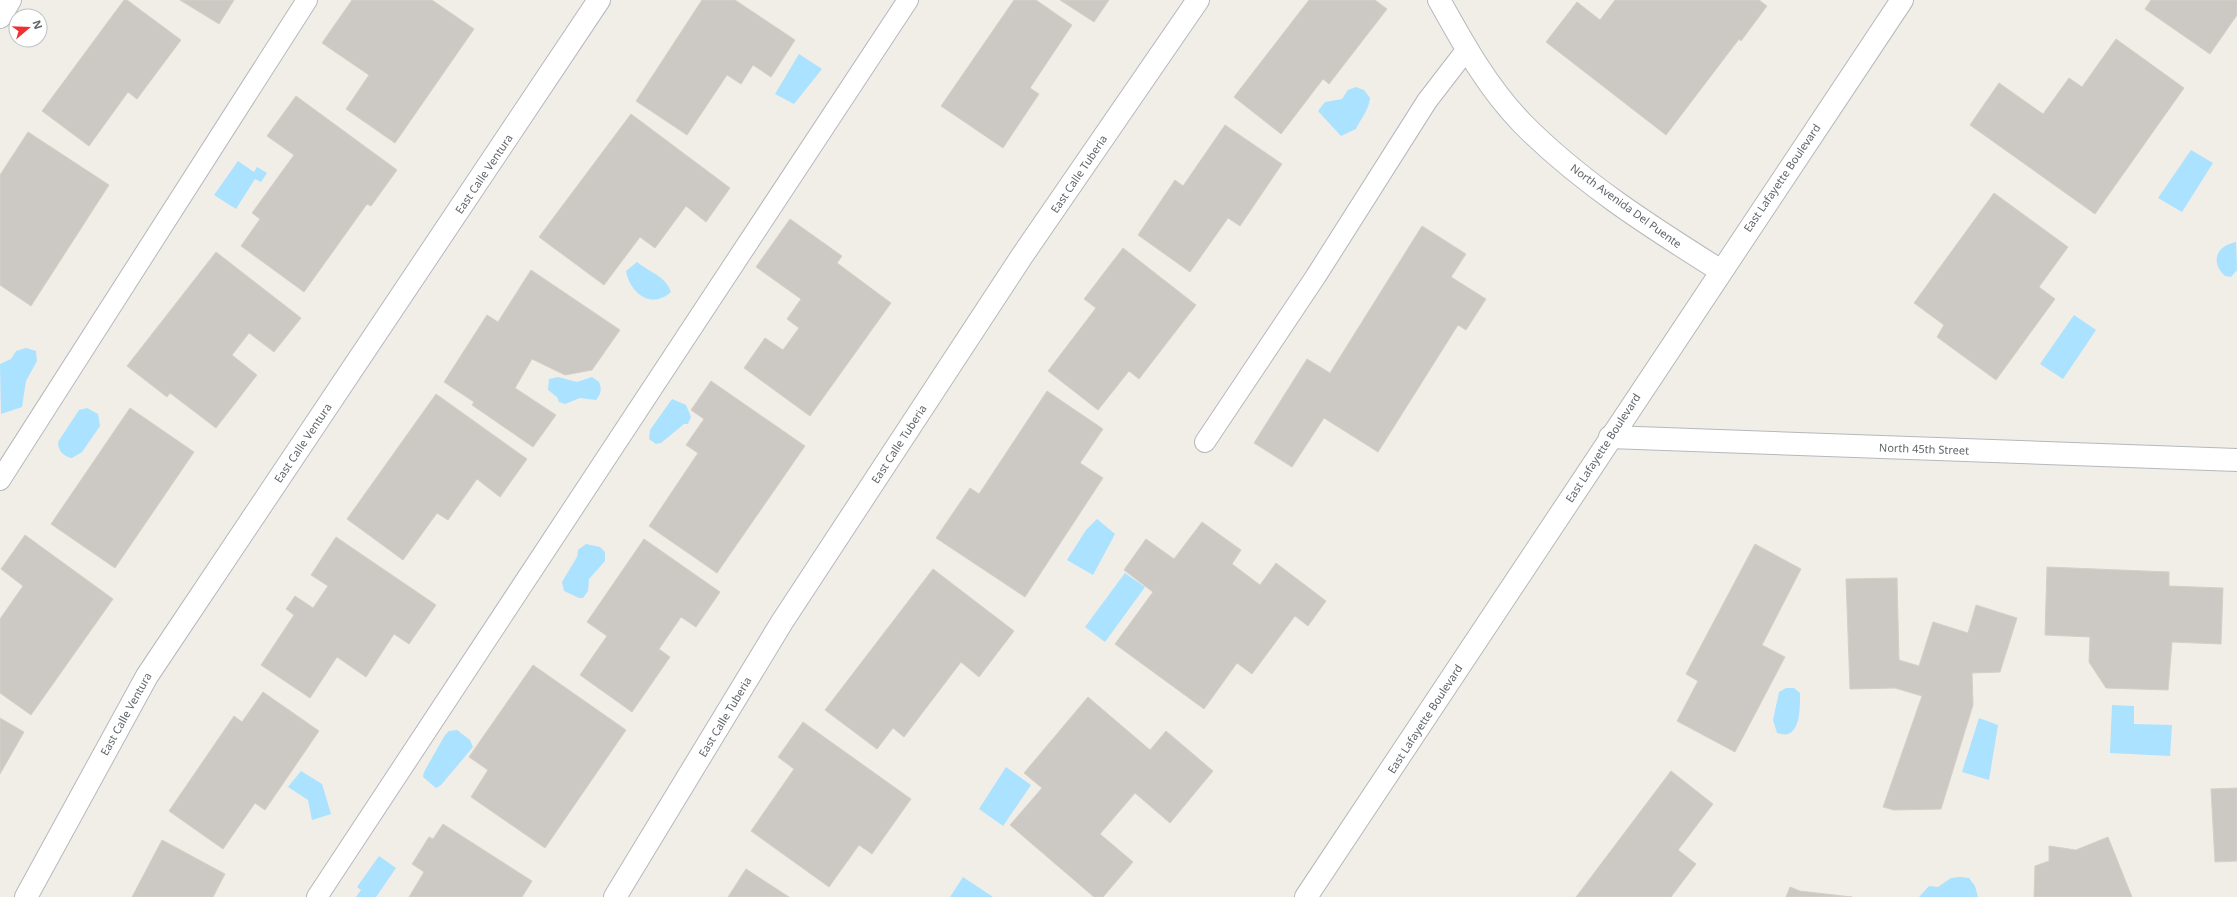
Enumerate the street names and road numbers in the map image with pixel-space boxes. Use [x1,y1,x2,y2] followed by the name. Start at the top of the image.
[1740,121,1823,235] street label: East Lafayette Boulevard
[451,131,516,216] street label: East Calle Ventura
[1047,132,1110,216] street label: East Calle Tuberia
[1568,160,1685,251] street label: North Avenida Del Puente
[1562,390,1644,505] street label: East Lafayette Boulevard
[270,400,335,485] street label: East Calle Ventura
[867,401,930,486] street label: East Calle Tuberia
[1879,439,1969,458] street label: North 45th Street
[1384,661,1466,776] street label: East Lafayette Boulevard
[96,669,155,758] street label: East Calle Ventura
[695,674,754,760] street label: East Calle Tuberia

